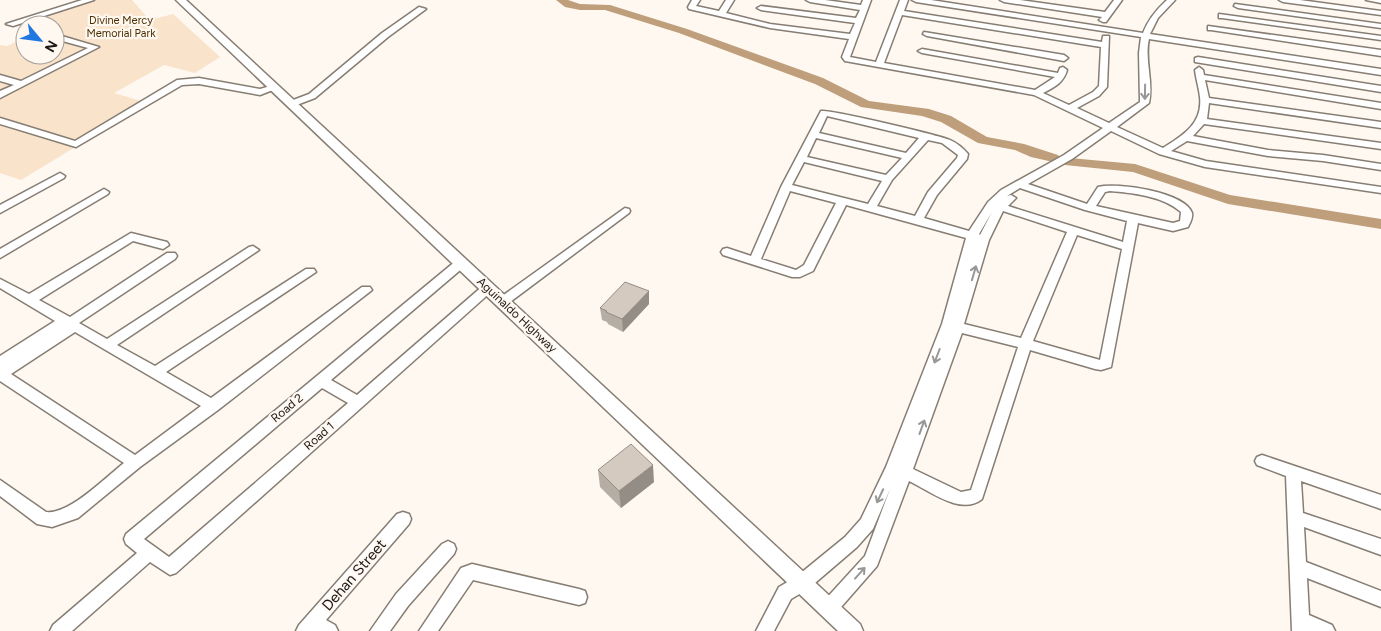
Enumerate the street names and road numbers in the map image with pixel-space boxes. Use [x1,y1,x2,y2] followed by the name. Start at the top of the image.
[474,274,560,356] street label: Aguinaldo Highway
[268,391,306,425] street label: Road 2
[301,419,337,453] street label: Road 1
[318,535,390,614] street label: Dehan Street

